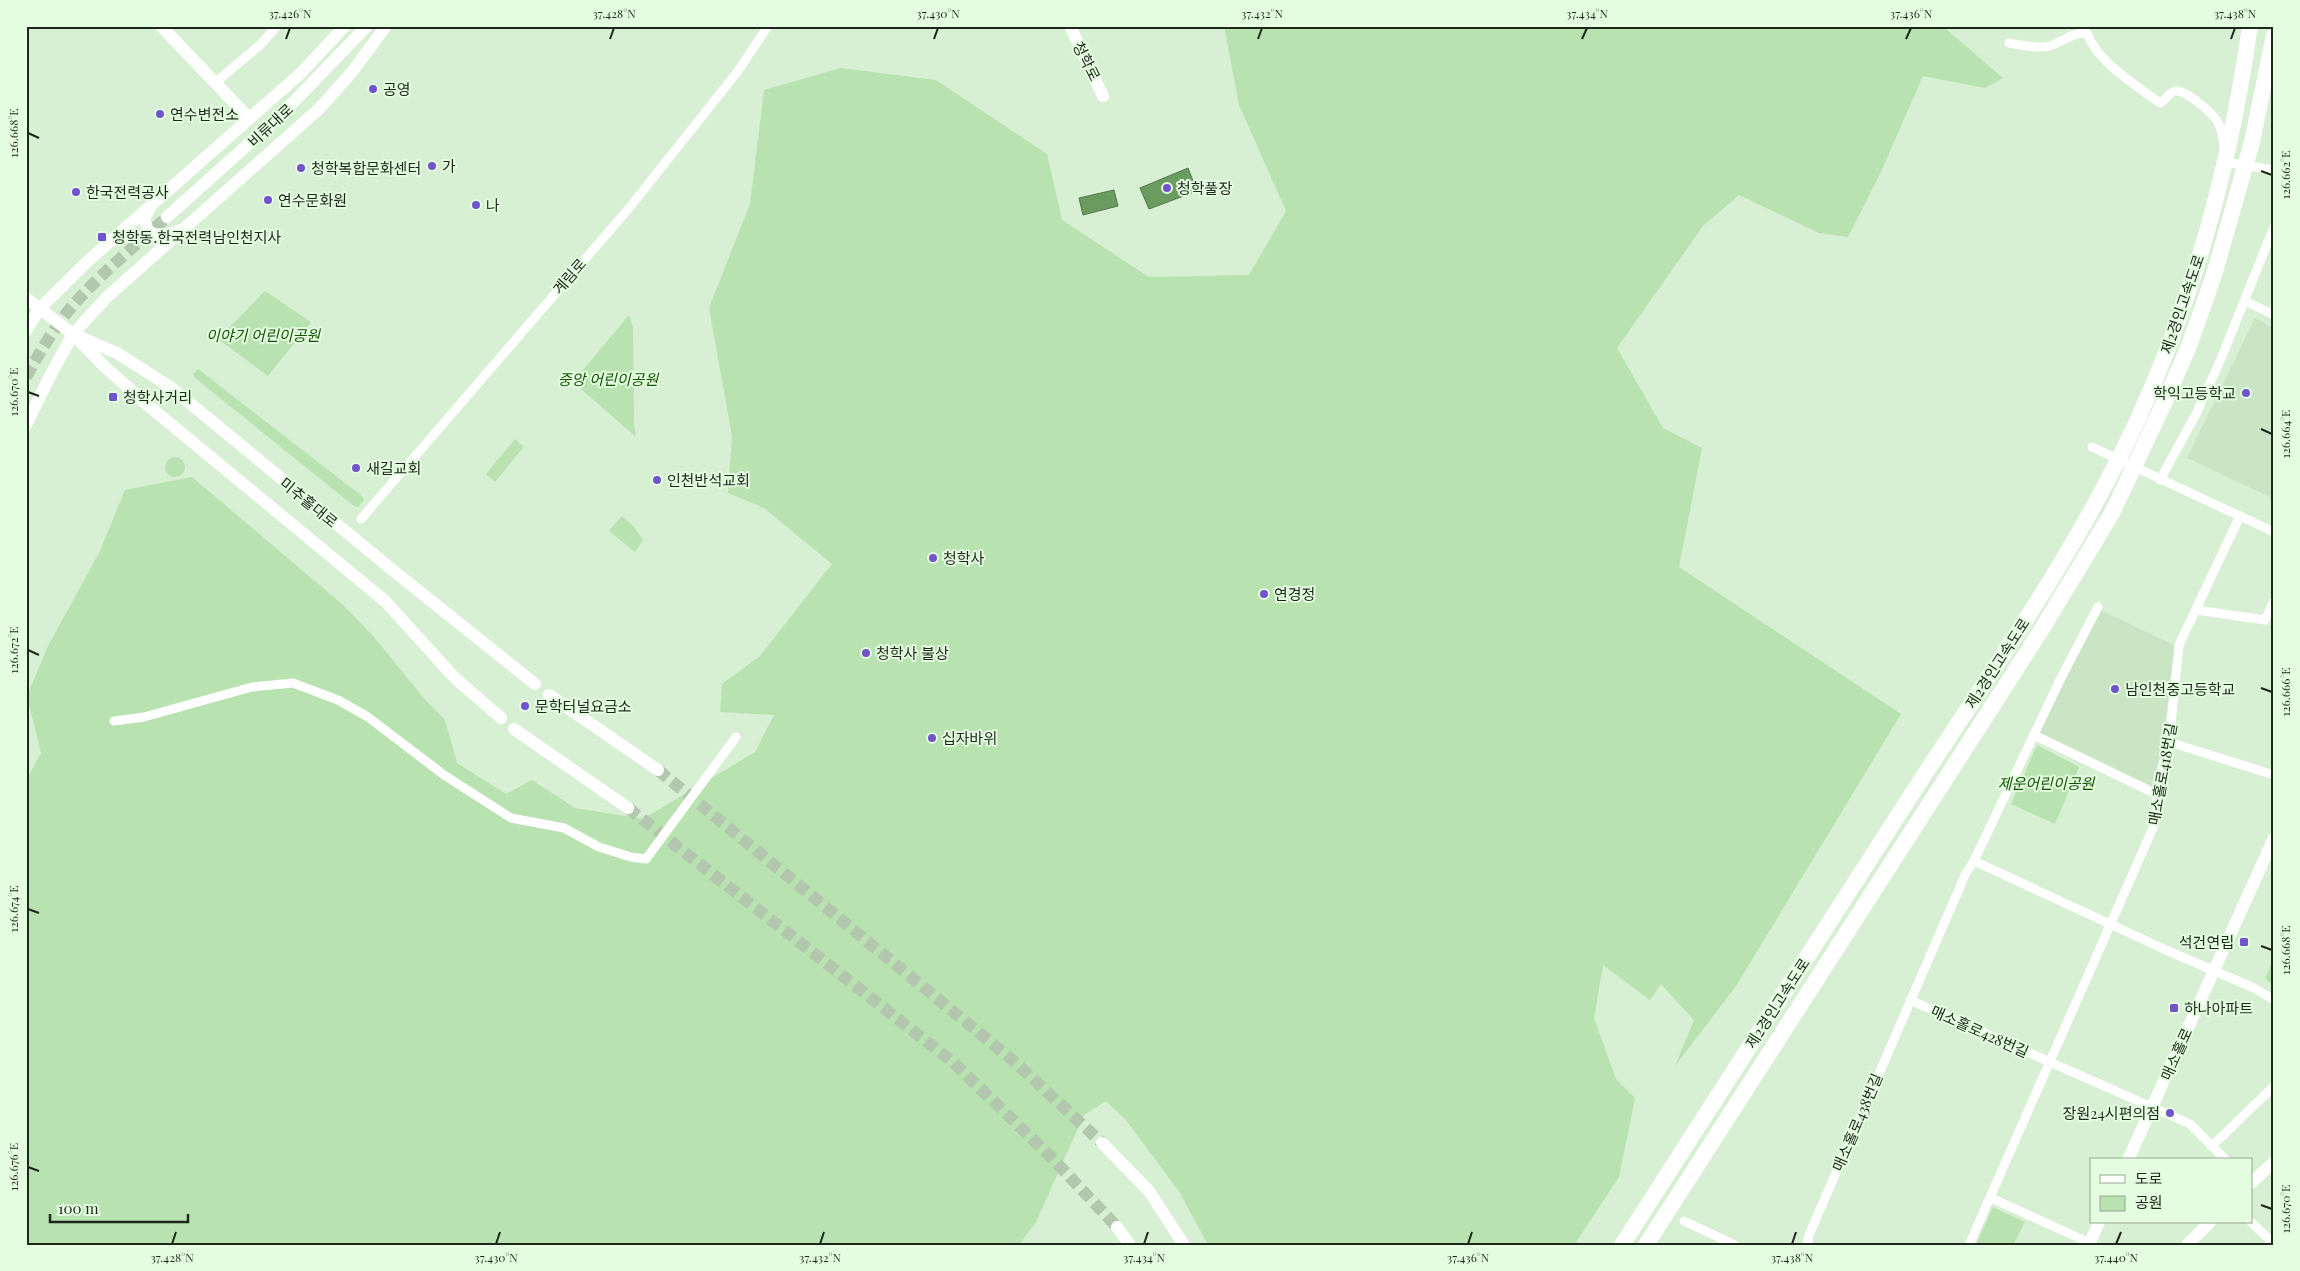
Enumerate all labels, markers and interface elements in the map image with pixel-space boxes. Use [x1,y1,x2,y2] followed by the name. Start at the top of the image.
[268,5,312,21] text: 37.426°N
[592,5,636,21] text: 37.428°N
[916,5,960,21] text: 37.430°N
[1241,5,1284,21] text: 37.432°N
[1566,5,1609,21] text: 37.434°N
[1890,5,1933,21] text: 37.436°N
[2214,5,2257,21] text: 37.438°N
[1069,38,1105,84] street label: 청학로
[383,79,411,99] place label: 공영
[367,83,379,95] marker: 공영
[243,99,297,151] street label: 비류대로
[170,104,239,124] place label: 연수변전소
[5,108,21,158] text: 126.668°E
[154,108,166,120] marker: 연수변전소
[2277,151,2293,199] text: 126.662°E
[442,156,456,176] place label: 가
[311,158,421,178] place label: 청학복합문화센터
[426,160,438,172] marker: 가
[295,162,307,174] marker: 청학복합문화센터
[1177,178,1232,198] place label: 청학풀장
[86,182,169,202] place label: 한국전력공사
[1161,182,1173,194] marker: 청학풀장
[70,186,82,198] marker: 한국전력공사
[278,190,347,210] place label: 연수문화원
[262,194,274,206] marker: 연수문화원
[486,195,500,215] place label: 나
[470,199,482,211] marker: 나
[112,227,282,247] place label: 청학동.한국전력남인천지사
[96,231,108,243] marker: 청학동.한국전력남인천지사
[2156,252,2208,356] street label: 제2경인고속도로
[548,254,590,298] street label: 계림로
[206,325,321,345] park label: 이야기 어린이공원
[5,368,21,416] text: 126.670°E
[558,369,659,389] park label: 중앙 어린이공원
[2153,383,2236,403] place label: 학익고등학교
[123,387,192,407] place label: 청학사거리
[2240,387,2252,399] marker: 학익고등학교
[107,391,119,403] marker: 청학사거리
[2277,410,2293,458] text: 126.664°E
[366,458,421,478] place label: 새길교회
[350,462,362,474] marker: 새길교회
[667,470,750,490] place label: 인천반석교회
[276,473,342,531] street label: 미추홀대로
[651,474,663,486] marker: 인천반석교회
[943,548,985,568] place label: 청학사
[927,552,939,564] marker: 청학사
[1274,584,1315,604] place label: 연경정
[1258,588,1270,600] marker: 연경정
[1960,614,2034,712] street label: 제2경인고속도로
[5,626,21,674] text: 126.672°E
[876,643,949,663] place label: 청학사 불상
[860,647,872,659] marker: 청학사 불상
[2277,667,2293,717] text: 126.666°E
[2125,679,2235,699] place label: 남인천중고등학교
[2109,683,2121,695] marker: 남인천중고등학교
[535,696,632,716] place label: 문학터널요금소
[519,700,531,712] marker: 문학터널요금소
[2143,721,2181,827] street label: 매소홀로418번길
[942,728,997,748] place label: 십자바위
[926,732,938,744] marker: 십자바위
[1998,773,2095,793] park label: 제운어린이공원
[5,886,21,933] text: 126.674°E
[2277,925,2293,975] text: 126.668°E
[2179,932,2234,952] place label: 석건연립
[2238,936,2250,948] marker: 석건연립
[1740,954,1814,1052] street label: 제2경인고속도로
[2184,998,2253,1018] place label: 하나아파트
[1928,1000,2032,1062] street label: 매소홀로428번길
[2168,1002,2180,1014] marker: 하나아파트
[2156,1025,2196,1083] street label: 매소홀로
[1827,1070,1887,1174] street label: 매소홀로438번길
[2063,1103,2160,1123] place label: 장원24시편의점
[2164,1107,2176,1119] marker: 장원24시편의점
[5,1143,21,1191] text: 126.676°E
[2090,1158,2252,1224] legend
[2135,1168,2163,1188] text: 도로
[2277,1185,2293,1233] text: 126.670°E
[50,1191,188,1223] scale bar
[2135,1192,2163,1212] text: 공원
[58,1198,99,1218] text: 100 m
[150,1249,194,1265] text: 37.428°N
[474,1249,518,1265] text: 37.430°N
[799,1249,842,1265] text: 37.432°N
[1123,1249,1166,1265] text: 37.434°N
[1447,1249,1490,1265] text: 37.436°N
[1771,1249,1814,1265] text: 37.438°N
[2094,1249,2139,1265] text: 37.440°N

